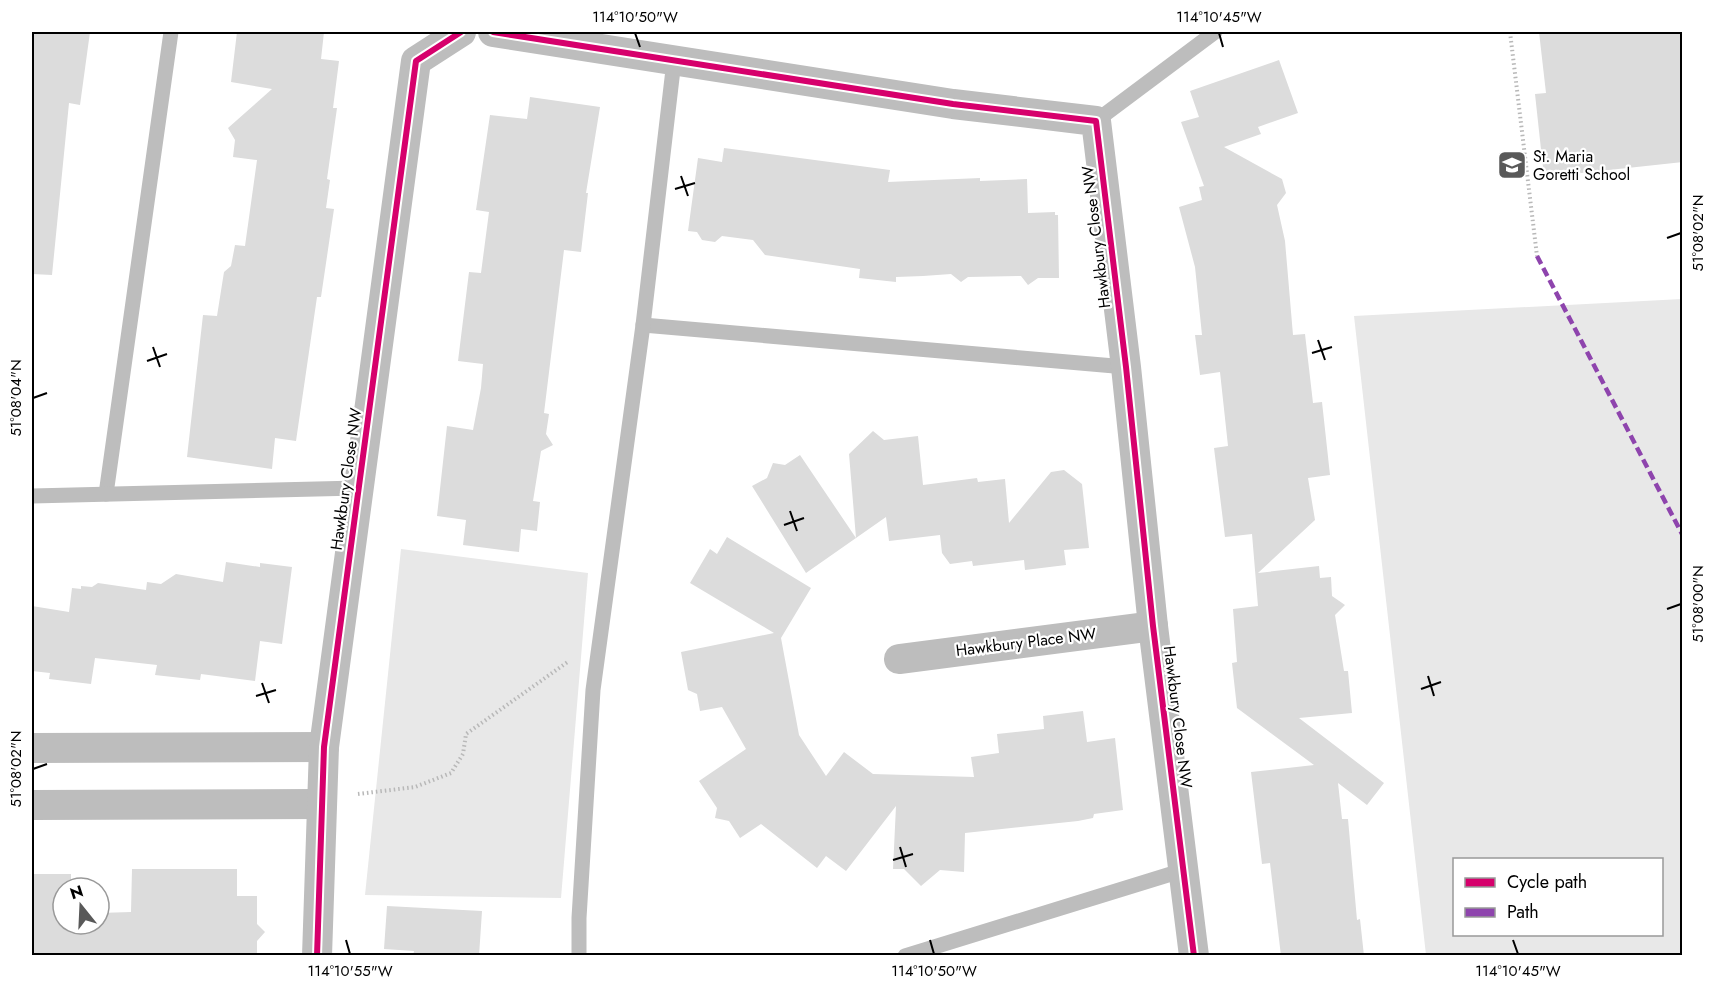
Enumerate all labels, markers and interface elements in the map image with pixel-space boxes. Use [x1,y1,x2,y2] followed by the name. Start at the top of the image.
[592,6,678,28] text: 114°10'50"W
[1176,6,1262,28] text: 114°10'45"W
[1533,145,1630,186] place label: St. Maria Goretti School
[1496,149,1528,181] school or university icon: St. Maria Goretti School
[1076,164,1116,310] street label: Hawkbury Close NW
[1687,195,1709,271] text: 51°08'02"N
[5,359,27,437] text: 51°08'04"N
[325,406,367,552] street label: Hawkbury Close NW
[1687,565,1709,643] text: 51°08'00"N
[954,622,1098,662] street label: Hawkbury Place NW
[1158,644,1198,790] street label: Hawkbury Close NW
[5,731,27,807] text: 51°08'02"N
[1453,858,1663,936] legend
[1507,869,1587,895] text: Cycle path
[51,876,111,936] north arrow
[67,879,86,905] text: N
[1507,899,1539,925] text: Path
[307,960,393,982] text: 114°10'55"W
[891,960,977,982] text: 114°10'50"W
[1475,960,1561,982] text: 114°10'45"W

